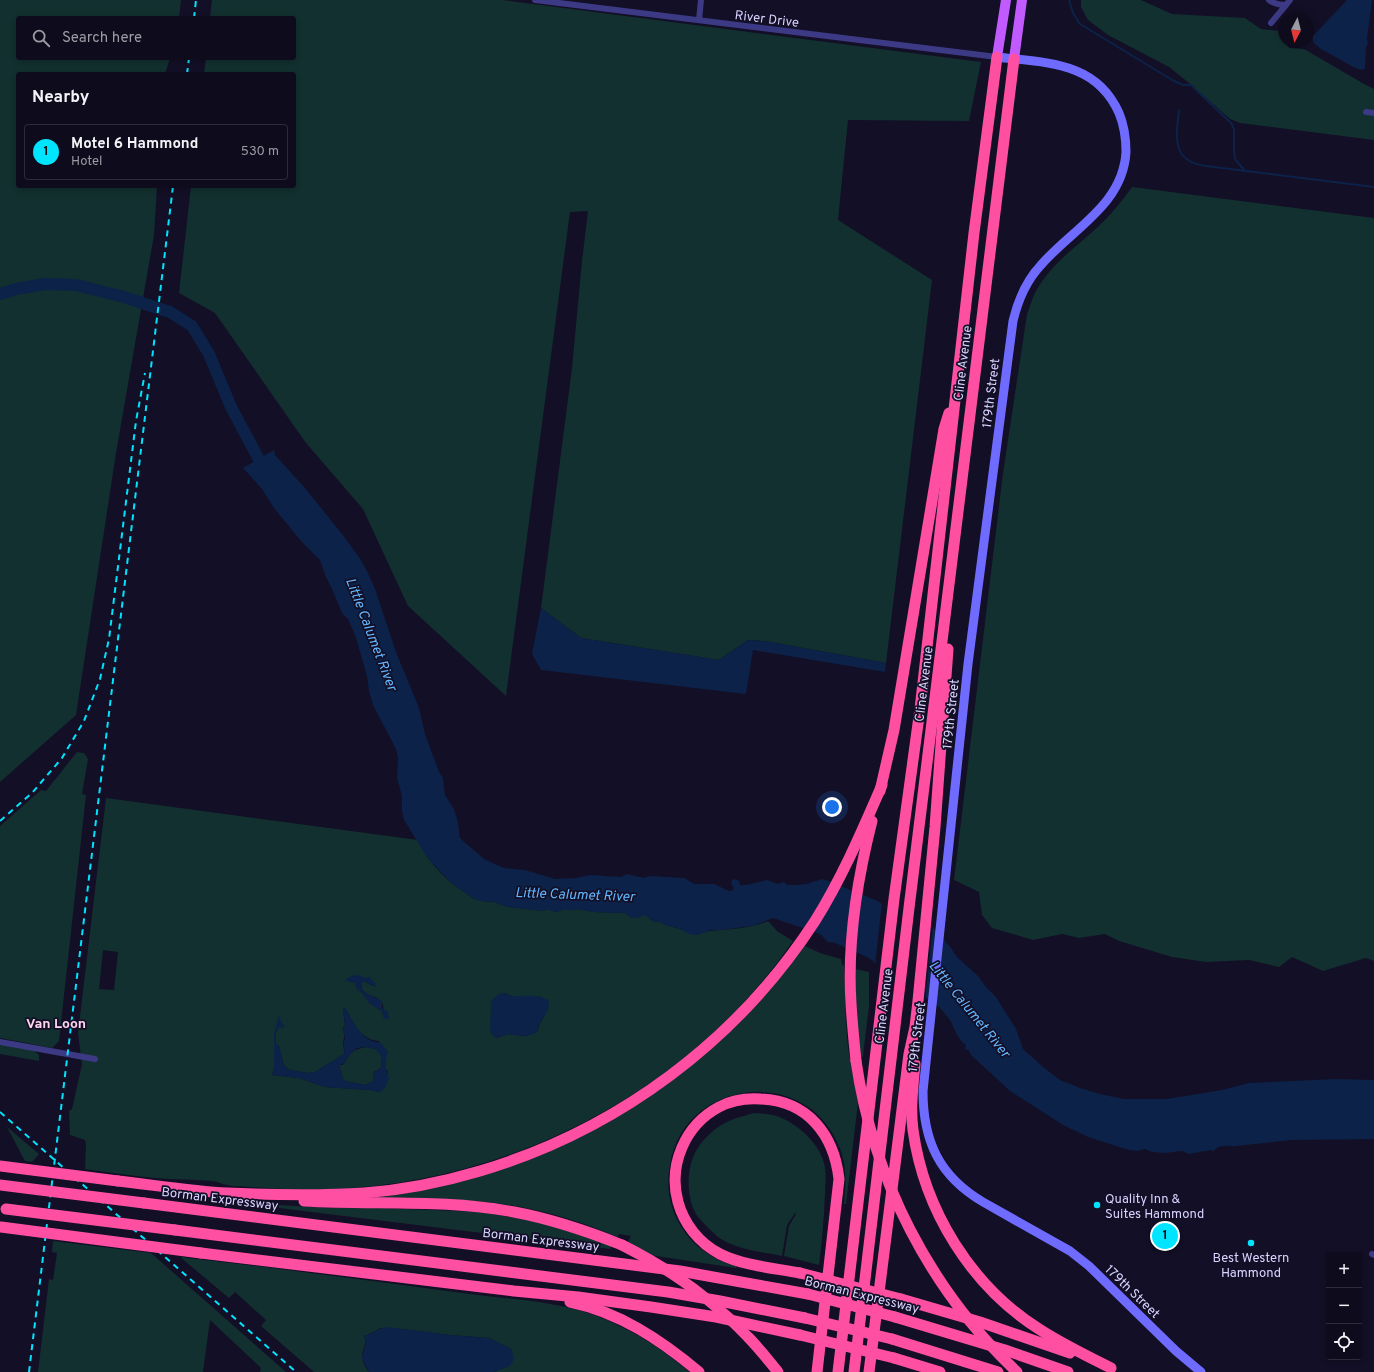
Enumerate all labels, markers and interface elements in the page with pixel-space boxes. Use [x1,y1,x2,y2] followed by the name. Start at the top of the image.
[734,8,800,32] street label: River Drive
[1278,12,1314,48] north arrow
[16,16,296,60] search box
[30,27,52,49] icon: search
[62,29,142,48] text: Search here
[32,87,89,109] text: Nearby
[71,135,198,154] text: Motel 6 Hammond
[43,144,49,160] text: 1
[241,144,279,160] text: 530 m
[71,154,102,170] text: Hotel
[951,325,977,402] street label: Cline Avenue
[980,357,1004,429] street label: 179th Street
[341,576,401,695] water label: Little Calumet River
[912,646,938,723] street label: Cline Avenue
[940,678,964,750] street label: 179th Street
[822,797,842,817] your location
[515,885,637,906] water label: Little Calumet River
[925,958,1014,1063] water label: Little Calumet River
[872,968,898,1045] street label: Cline Avenue
[906,1001,930,1073] street label: 179th Street
[26,1016,86,1033] district label: Van Loon
[160,1185,279,1215] street label: Borman Expressway
[1105,1192,1204,1223] place label: Quality Inn & Suites Hammond
[1092,1200,1102,1210] marker: Quality Inn & Suites Hammond
[1152,1221,1178,1251] pin: 1
[481,1226,600,1256] street label: Borman Expressway
[1246,1238,1256,1248] marker: Best Western Hammond
[1213,1251,1289,1282] place label: Best Western Hammond
[1326,1252,1362,1360] map controls
[1326,1252,1362,1288] button: +
[1101,1262,1162,1323] street label: 179th Street
[802,1274,921,1318] street label: Borman Expressway
[1326,1288,1362,1324] button: −
[1326,1324,1362,1360] button: locate

